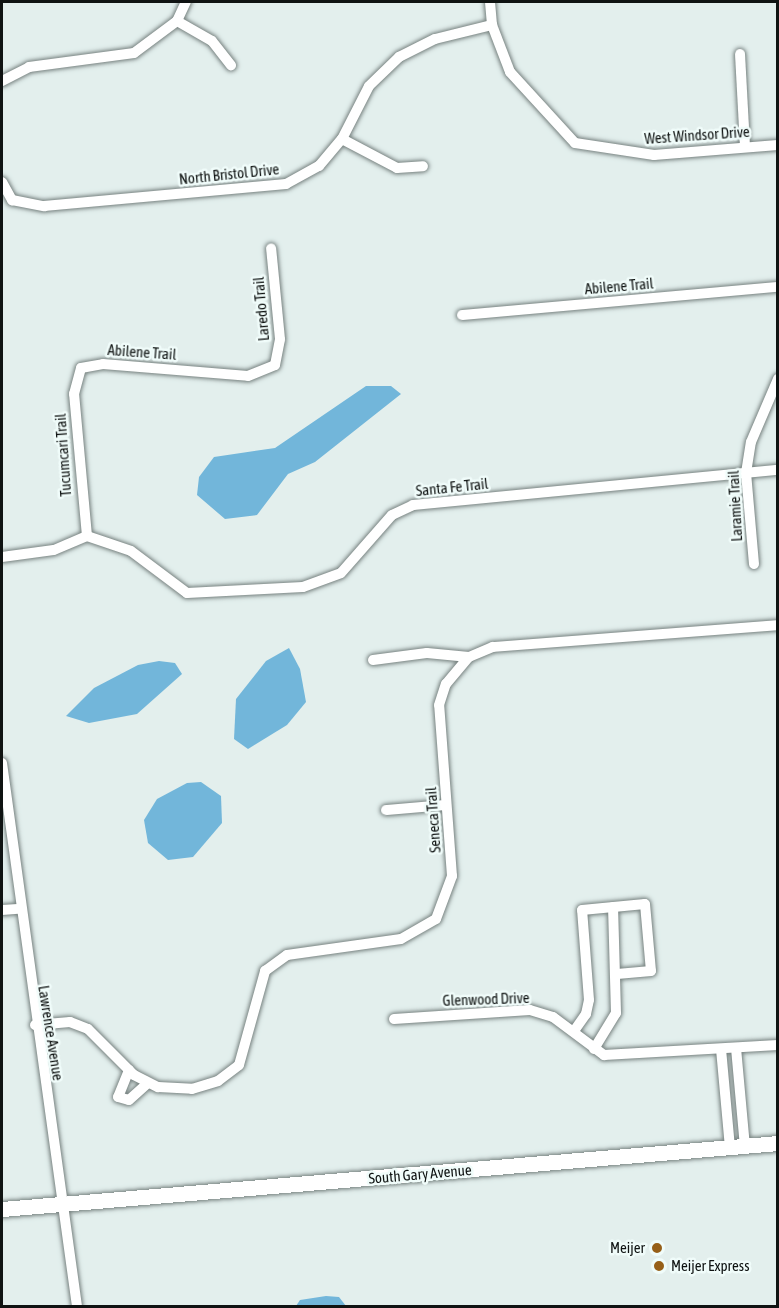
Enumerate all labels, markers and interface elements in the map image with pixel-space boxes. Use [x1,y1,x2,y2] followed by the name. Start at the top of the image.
[644,122,750,148] street label: West Windsor Drive
[178,160,280,188] street label: North Bristol Drive
[584,274,654,298] street label: Abilene Trail
[249,276,273,342] street label: Laredo Trail
[107,341,177,363] street label: Abilene Trail
[51,413,75,497] street label: Tucumcari Trail
[724,470,746,542] street label: Laramie Trail
[415,474,489,500] street label: Santa Fe Trail
[422,786,444,854] street label: Seneca Trail
[35,984,67,1082] street label: Lawrence Avenue
[442,988,530,1010] street label: Glenwood Drive
[368,1161,472,1187] street label: South Gary Avenue
[610,1239,645,1257] place label: Meijer
[650,1241,664,1255] marker: Meijer
[671,1257,749,1275] place label: Meijer Express
[652,1259,666,1273] marker: Meijer Express

